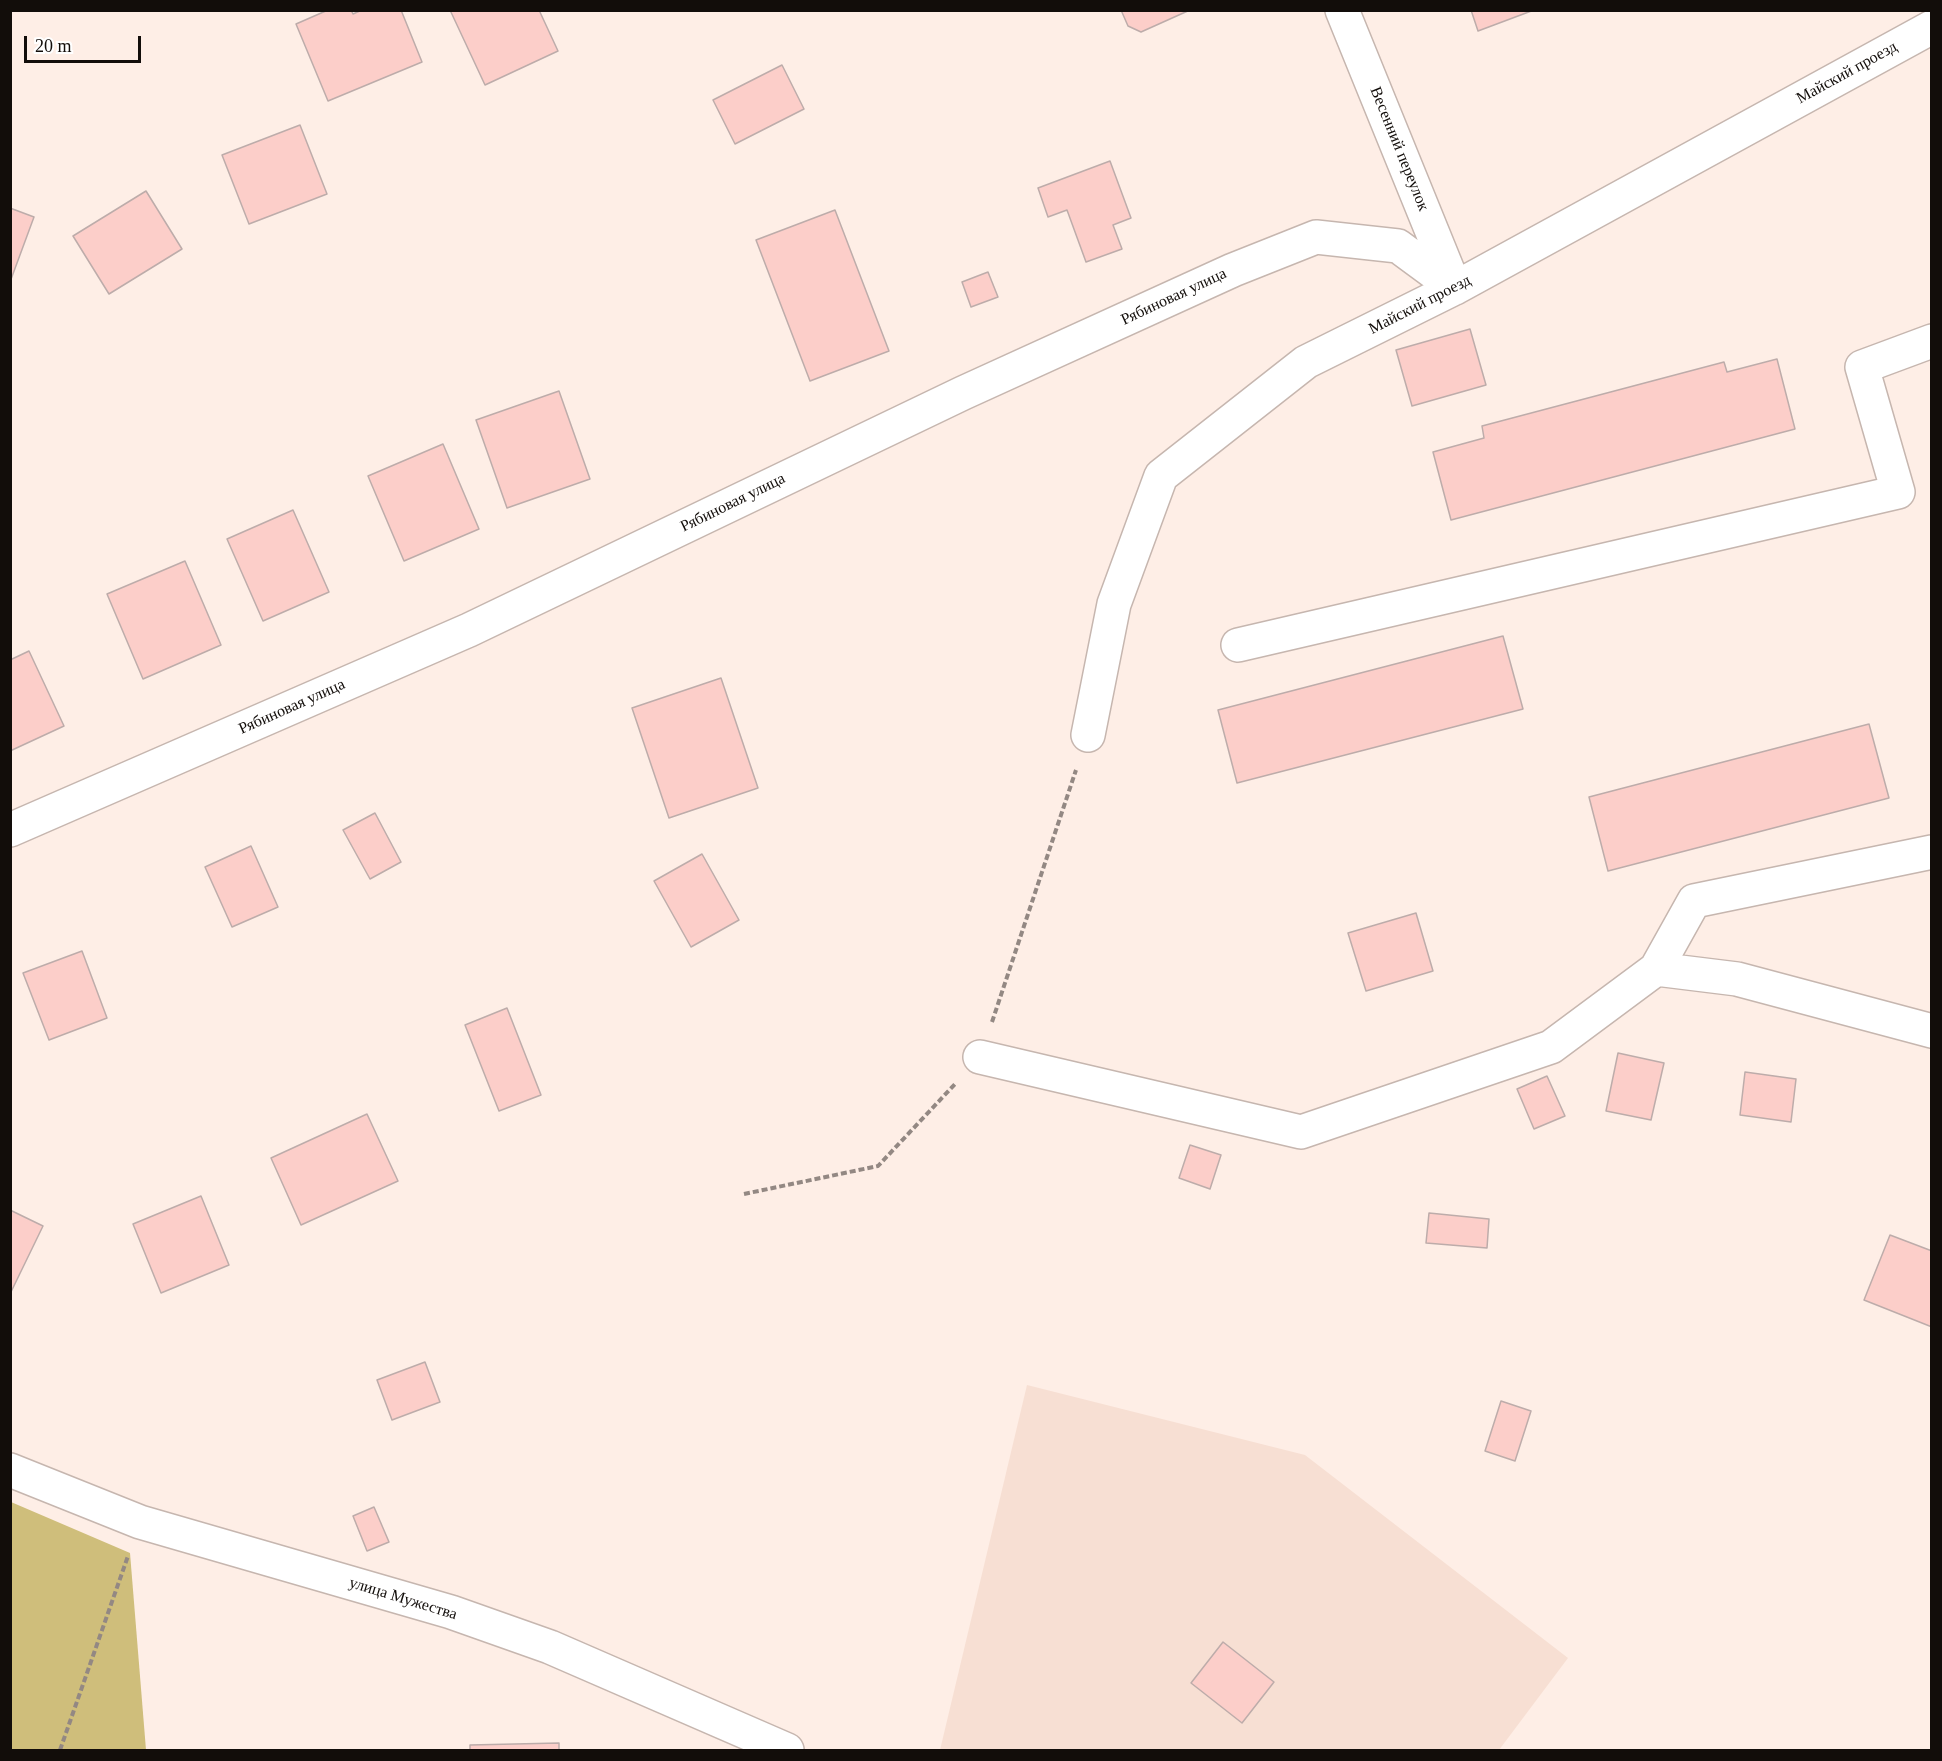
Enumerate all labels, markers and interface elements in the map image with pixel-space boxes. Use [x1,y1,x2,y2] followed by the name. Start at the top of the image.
[27,24,144,62] scale bar
[35,36,72,56] text: 20 m
[1793,37,1901,109] street label: Майский проезд
[1365,84,1433,214] street label: Весенний переулок
[1118,264,1230,330] street label: Рябиновая улица
[1366,271,1474,339] street label: Майский проезд
[677,469,789,537] street label: Рябиновая улица
[236,675,348,739] street label: Рябиновая улица
[347,1573,459,1625] street label: улица Мужества

